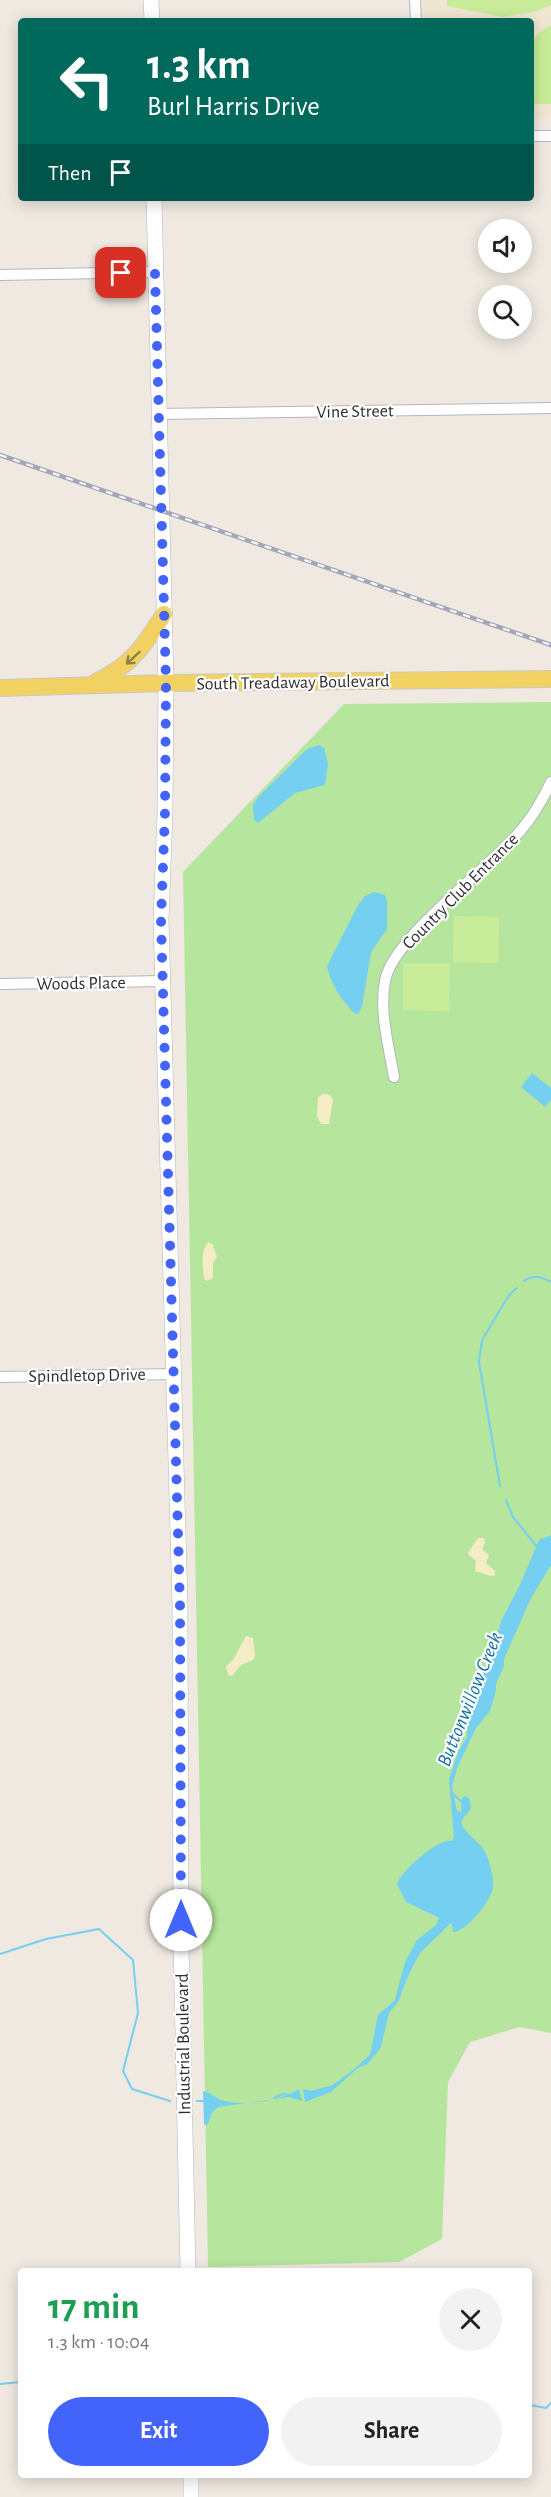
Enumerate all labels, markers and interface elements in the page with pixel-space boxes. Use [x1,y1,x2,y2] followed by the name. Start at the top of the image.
[48,42,126,120] icon: left
[147,44,251,86] text: 1.3 km
[147,93,320,120] text: Burl Harris Drive
[104,156,137,189] icon: arrive
[48,162,92,184] text: Then
[478,219,532,339] map controls
[478,219,532,273] button: sound
[95,247,146,298] pin
[104,256,137,289] icon: arrive
[478,285,532,339] button: search
[316,402,394,422] street label: Vine Street
[126,650,141,665] one-way arrow
[196,672,390,694] street label: South Treadaway Boulevard
[399,830,522,953] street label: Country Club Entrance
[36,974,126,994] street label: Woods Place
[28,1366,146,1386] street label: Spindletop Drive
[434,1629,506,1769] water label: Buttonwillow Creek
[149,1888,213,1952] position arrow
[174,1973,194,2115] street label: Industrial Boulevard
[439,2288,502,2351] button: close
[48,2289,139,2325] text: 17 min
[48,2332,150,2352] text: 1.3 km · 10:04
[48,2397,269,2466] button: Exit
[281,2397,502,2466] button: Share

